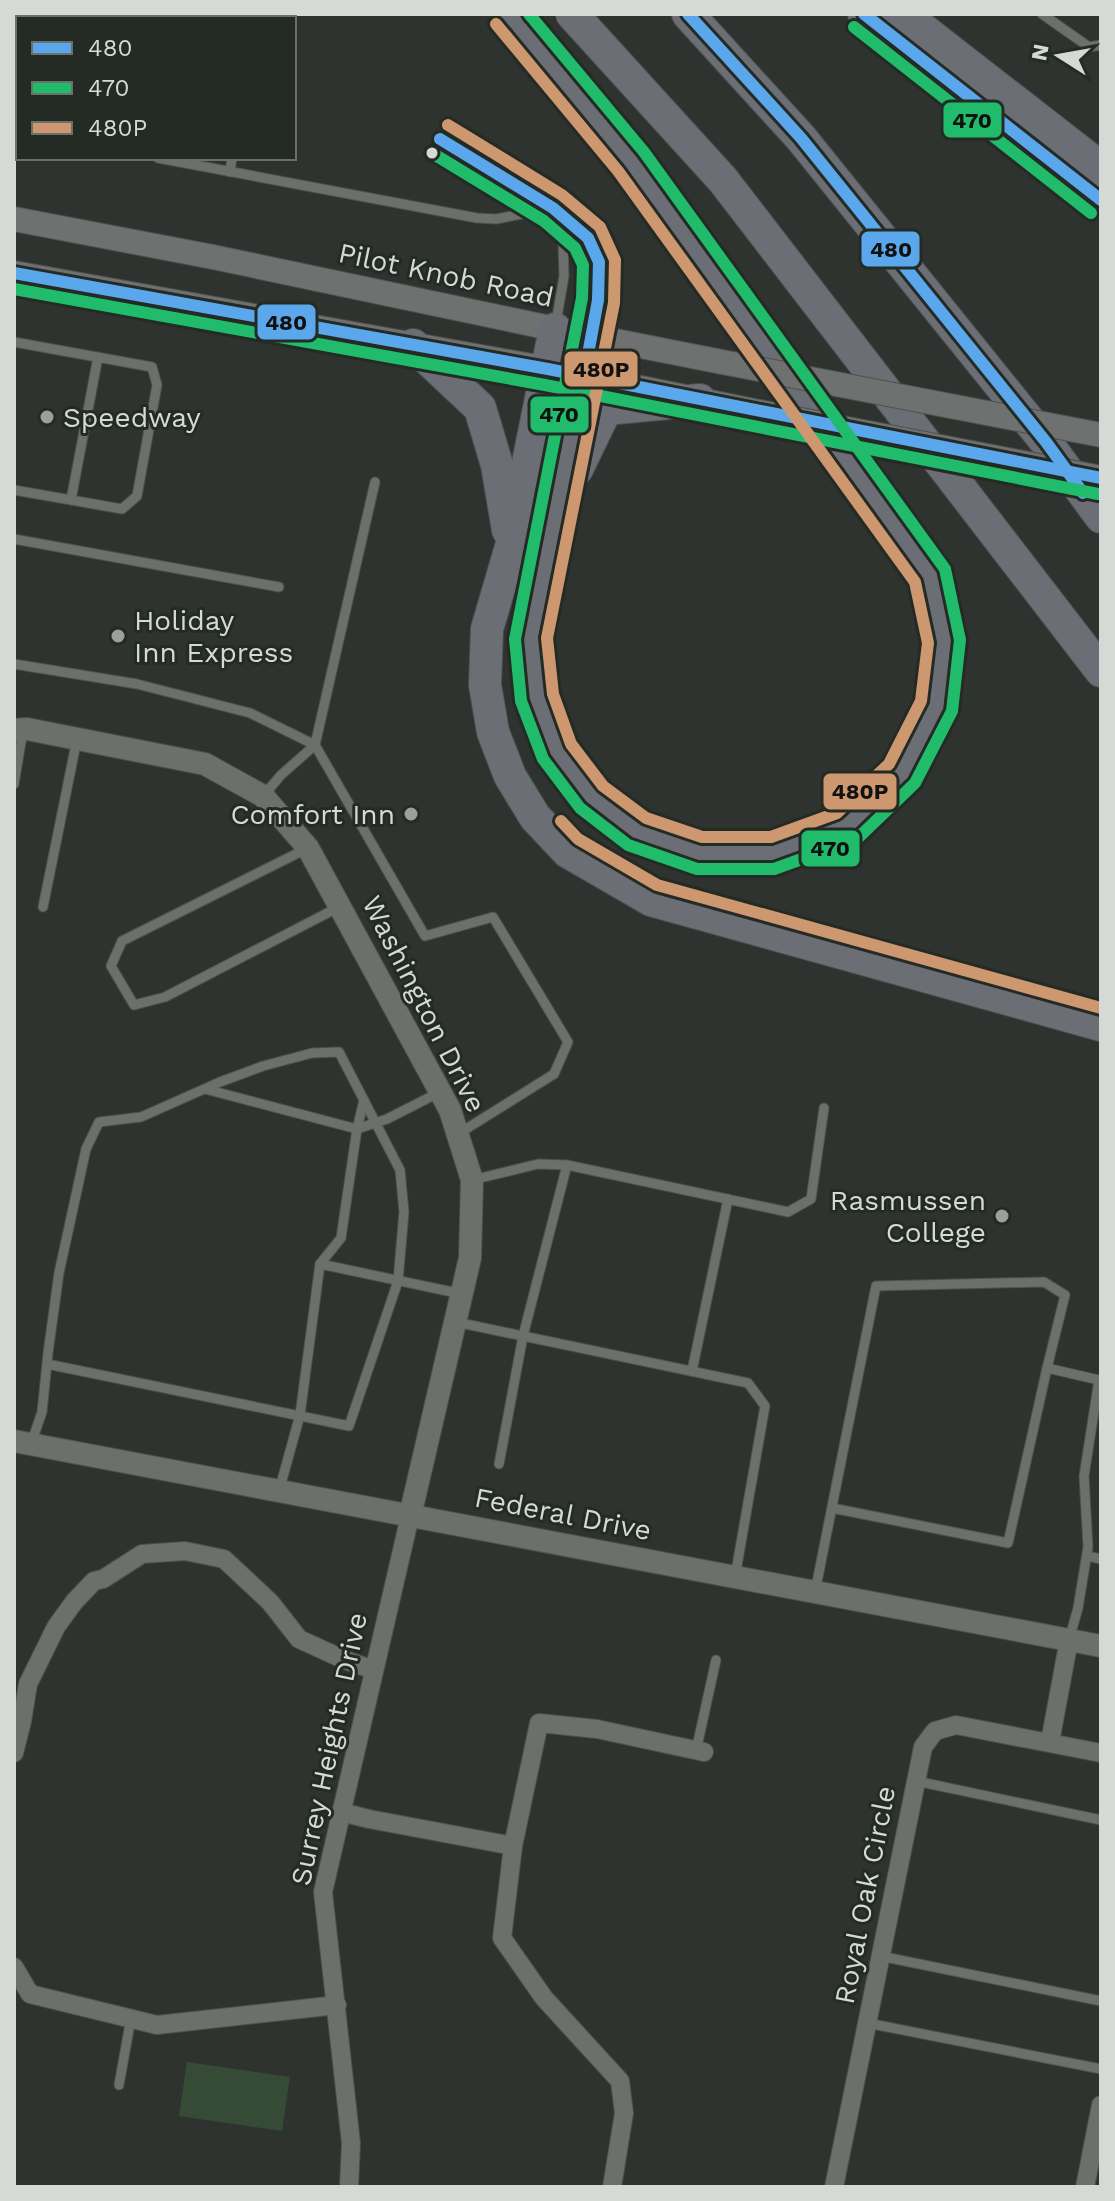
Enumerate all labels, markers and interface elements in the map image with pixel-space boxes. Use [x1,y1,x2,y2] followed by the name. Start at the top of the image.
[16,16,296,160] legend
[1019,16,1099,96] north arrow
[88,34,132,62] text: 480
[1026,42,1054,63] text: N
[88,74,129,102] text: 470
[942,101,1003,139] line badge: 470
[952,108,992,133] text: 470
[88,114,147,142] text: 480P
[424,145,440,161] unlabelled marker
[860,230,921,268] line badge: 480
[336,236,556,314] street label: Pilot Knob Road
[870,237,912,262] text: 480
[256,303,317,341] line badge: 480
[265,310,307,335] text: 480
[563,350,639,388] line badge: 480P
[573,357,629,382] text: 480P
[529,395,590,434] line badge: 470
[63,401,201,434] place label: Speedway
[539,402,579,427] text: 470
[38,408,56,426] marker: Speedway
[134,604,293,669] place label: Holiday Inn Express
[109,627,127,645] marker: Holiday Inn Express
[822,772,898,811] line badge: 480P
[832,779,888,804] text: 480P
[230,798,395,831] place label: Comfort Inn
[402,805,420,823] marker: Comfort Inn
[800,829,861,868] line badge: 470
[810,836,850,861] text: 470
[355,890,493,1118] street label: Washington Drive
[830,1184,986,1249] place label: Rasmussen College
[993,1207,1011,1225] marker: Rasmussen College
[472,1481,654,1547] street label: Federal Drive
[284,1610,374,1888] street label: Surrey Heights Drive
[828,1783,902,2007] street label: Royal Oak Circle

